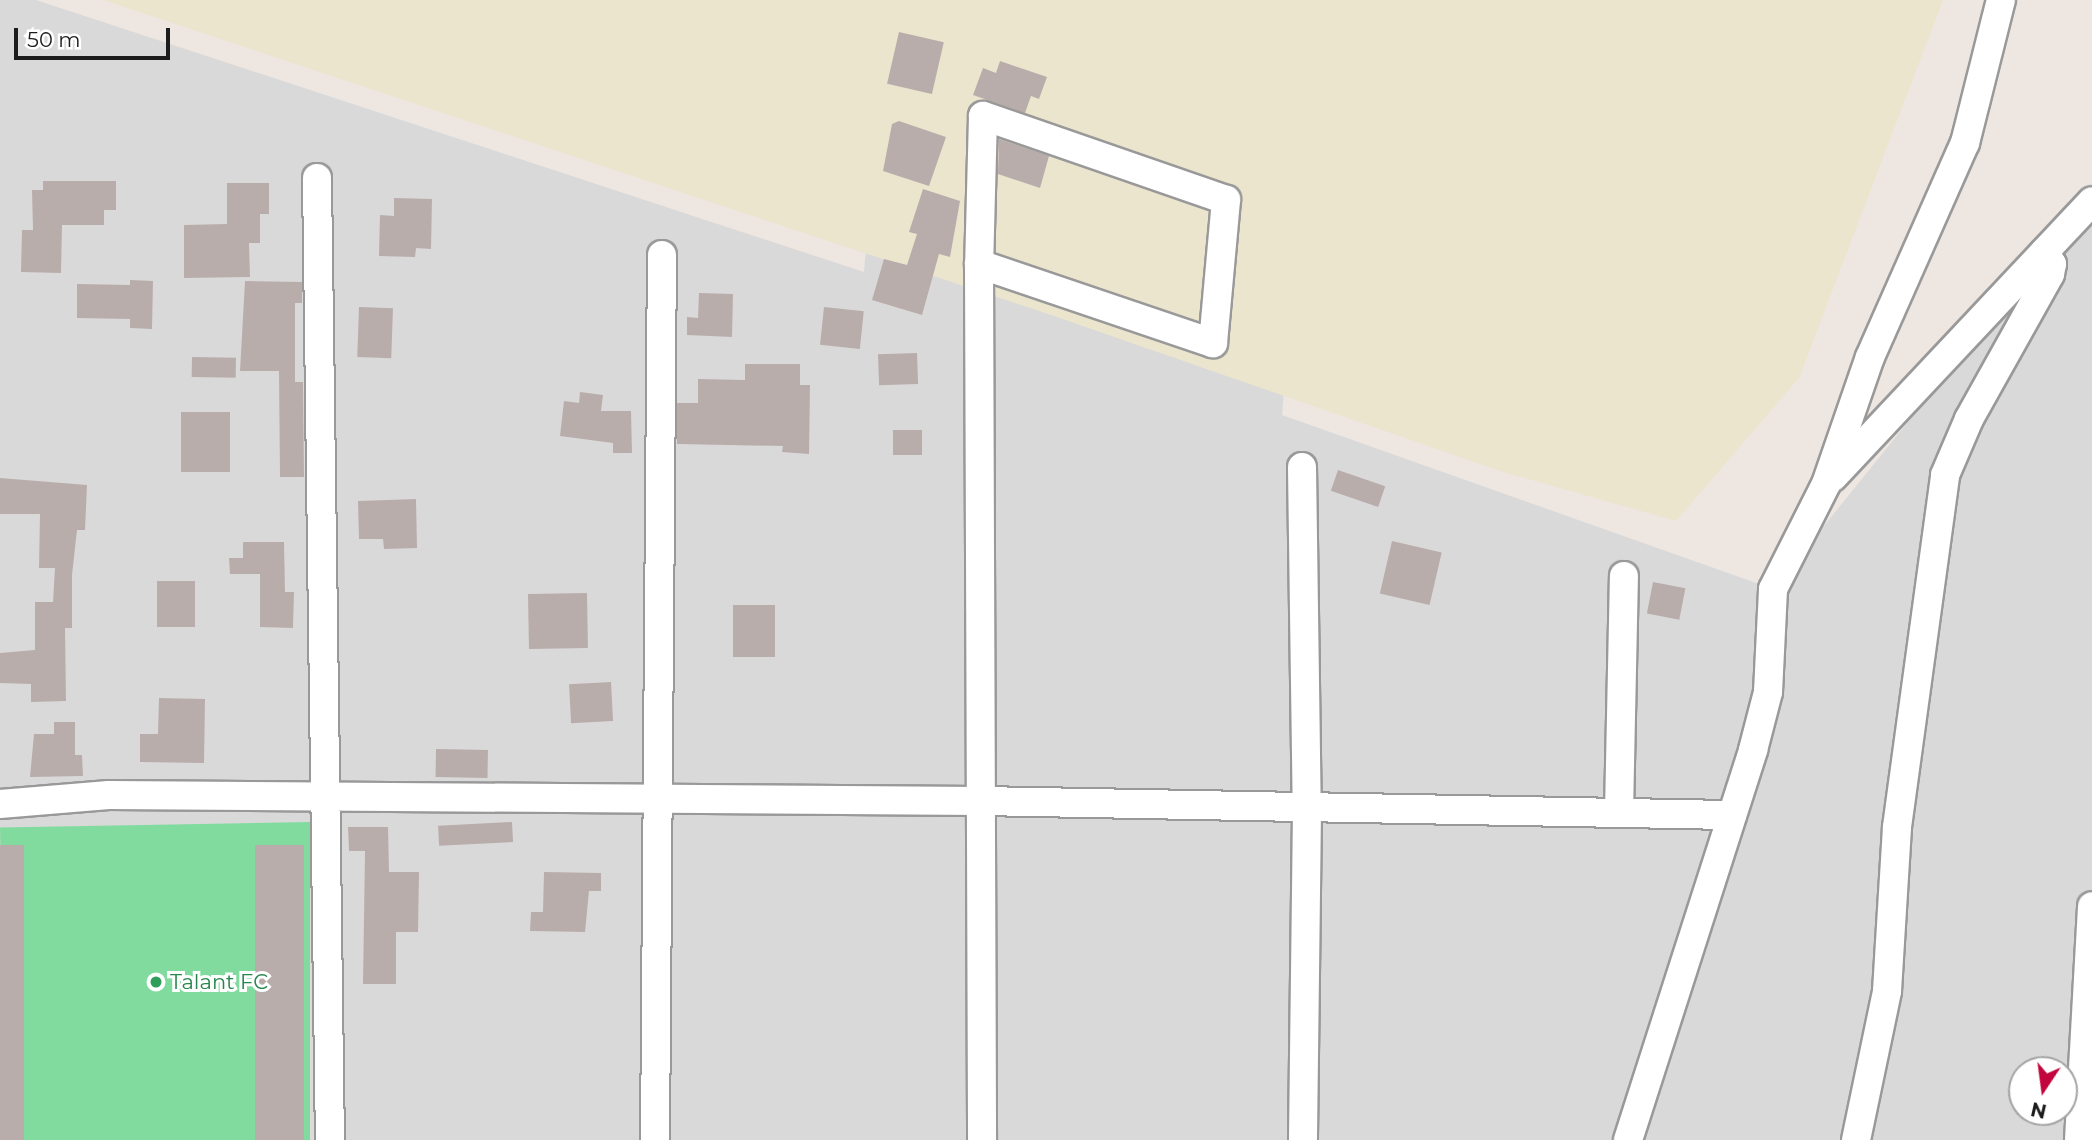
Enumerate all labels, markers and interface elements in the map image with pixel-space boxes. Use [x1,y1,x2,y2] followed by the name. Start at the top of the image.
[18,14,173,58] scale bar
[27,27,81,52] text: 50 m
[170,969,268,995] place label: Talant FC
[148,974,164,990] marker: Talant FC
[2008,1056,2078,1126] north arrow
[2029,1097,2049,1123] text: N

